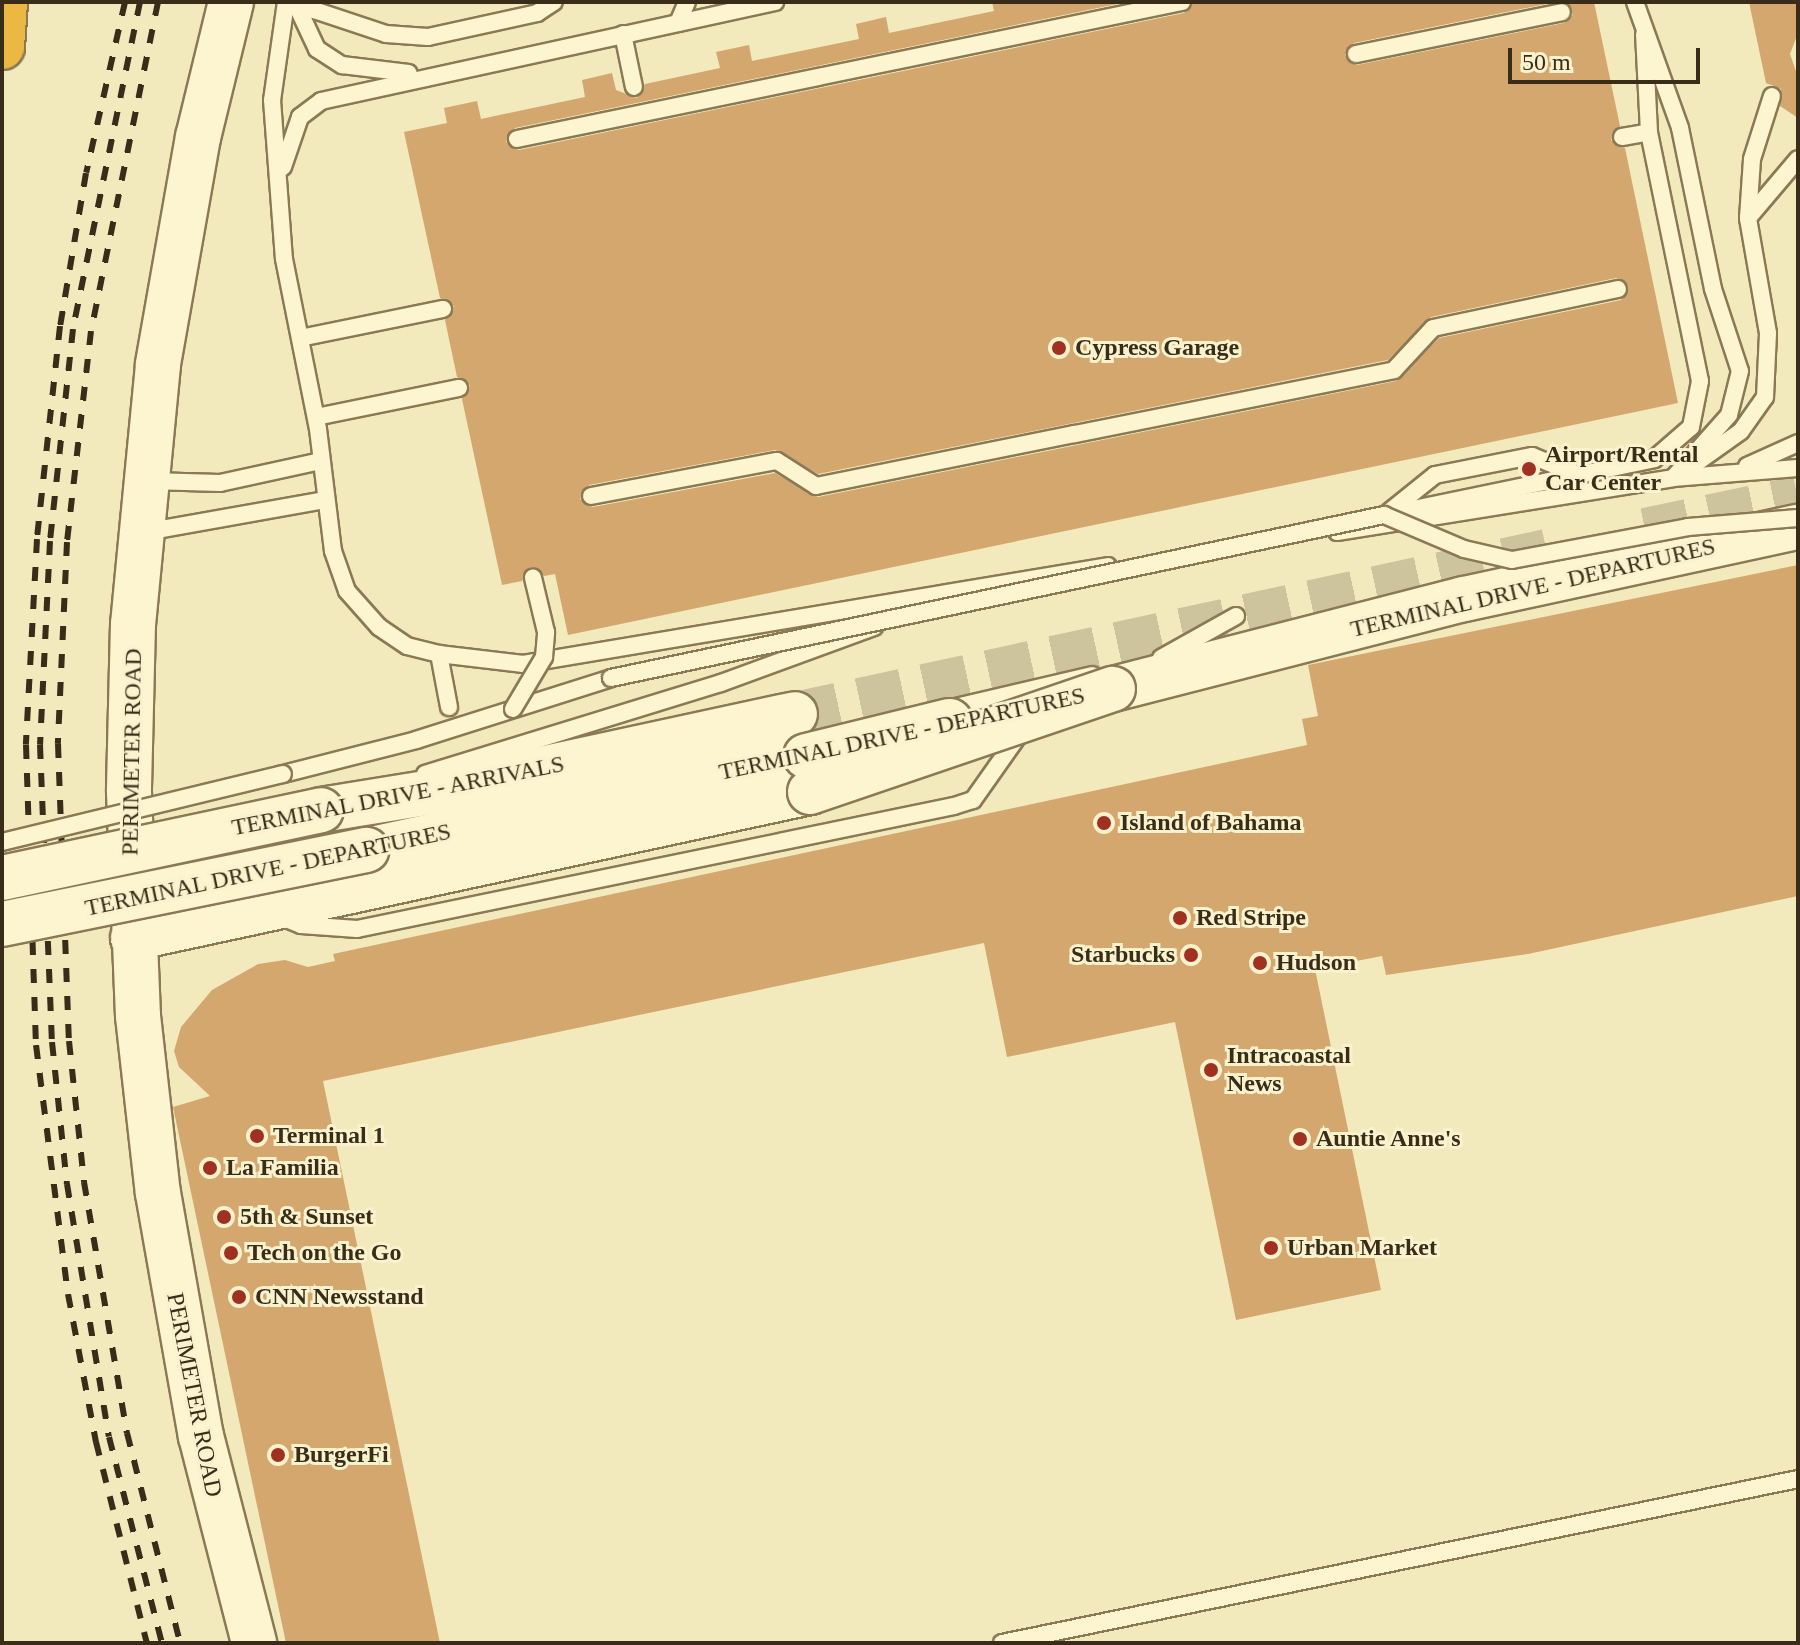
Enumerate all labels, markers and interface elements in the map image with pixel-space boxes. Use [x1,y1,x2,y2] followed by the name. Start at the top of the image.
[1512,32,1704,82] scale bar
[1522,49,1571,75] text: 50 m
[1075,334,1239,362] place label: Cypress Garage
[1050,339,1068,357] marker: Cypress Garage
[1545,441,1698,497] place label: Airport/Rental Car Center
[1520,460,1538,478] marker: Airport/Rental Car Center
[1347,532,1719,644] street label: TERMINAL DRIVE - DEPARTURES
[116,648,148,856] street label: PERIMETER ROAD
[716,681,1088,787] street label: TERMINAL DRIVE - DEPARTURES
[228,749,568,843] street label: TERMINAL DRIVE - ARRIVALS
[1120,809,1301,837] place label: Island of Bahama
[1095,814,1113,832] marker: Island of Bahama
[82,817,454,923] street label: TERMINAL DRIVE - DEPARTURES
[1196,904,1306,932] place label: Red Stripe
[1171,909,1189,927] marker: Red Stripe
[1071,941,1175,969] place label: Starbucks
[1182,946,1200,964] marker: Starbucks
[1276,949,1356,977] place label: Hudson
[1251,954,1269,972] marker: Hudson
[1227,1042,1351,1098] place label: Intracoastal News
[1202,1061,1220,1079] marker: Intracoastal News
[273,1122,385,1150] place label: Terminal 1
[1316,1125,1462,1153] place label: Auntie Anne's
[248,1127,266,1145] marker: Terminal 1
[1291,1130,1309,1148] marker: Auntie Anne's
[226,1154,339,1182] place label: La Familia
[201,1159,219,1177] marker: La Familia
[240,1203,373,1231] place label: 5th & Sunset
[215,1208,233,1226] marker: 5th & Sunset
[1287,1234,1437,1262] place label: Urban Market
[247,1239,401,1267] place label: Tech on the Go
[1262,1239,1280,1257] marker: Urban Market
[222,1244,240,1262] marker: Tech on the Go
[255,1283,424,1311] place label: CNN Newsstand
[230,1288,248,1306] marker: CNN Newsstand
[160,1290,228,1500] street label: PERIMETER ROAD
[294,1441,389,1469] place label: BurgerFi
[269,1446,287,1464] marker: BurgerFi

